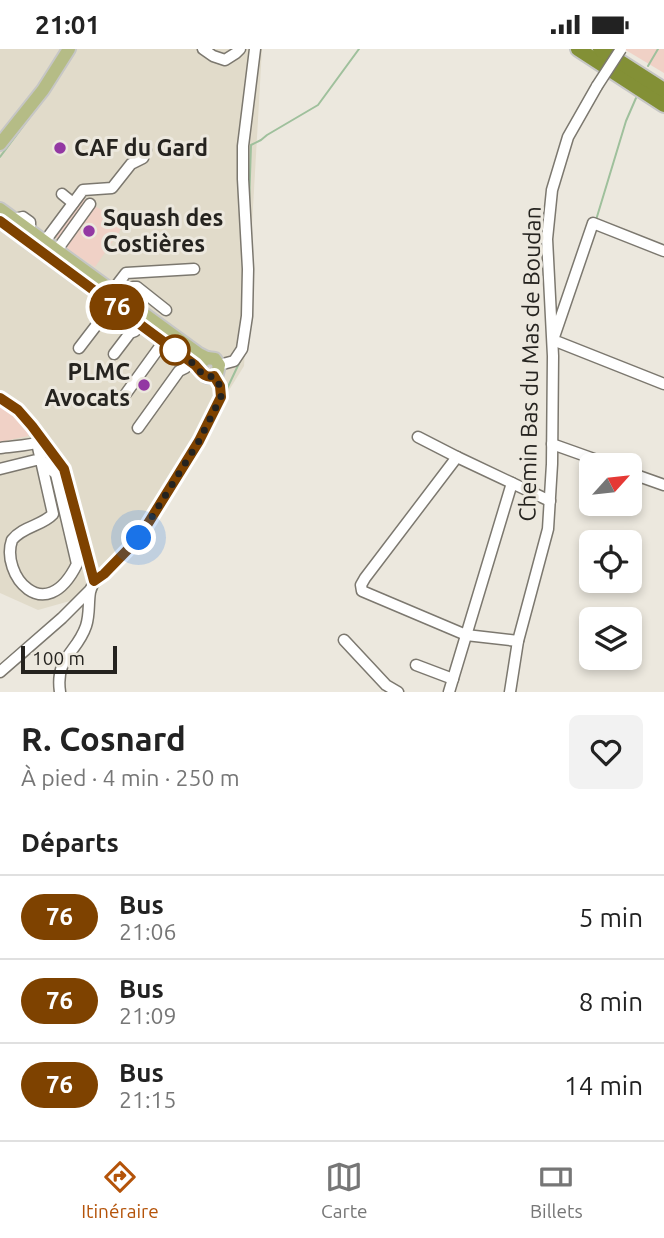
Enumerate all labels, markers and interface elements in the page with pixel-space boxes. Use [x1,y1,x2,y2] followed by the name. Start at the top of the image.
[35,10,100,39] text: 21:01
[74,135,208,160] place label: CAF du Gard
[52,140,68,156] marker: CAF du Gard
[103,205,223,256] place label: Squash des Costières
[514,206,545,522] street label: Chemin Bas du Mas de Boudan
[81,223,97,239] marker: Squash des Costières
[86,284,148,330] line badge: 76
[103,293,131,320] text: 76
[160,335,190,365] unlabelled marker
[45,359,130,410] place label: PLMC Avocats
[136,377,152,393] marker: PLMC Avocats
[579,453,642,516] north arrow
[579,453,642,670] map controls
[121,520,156,555] your location
[579,530,642,593] button: locate
[579,607,642,670] button: layers
[21,643,117,675] scale bar
[32,647,85,669] text: 100 m
[569,715,643,789] button: heart
[21,720,186,757] text: R. Cosnard
[21,765,240,790] text: À pied · 4 min · 250 m
[21,828,119,857] text: Départs
[119,890,164,919] text: Bus
[46,903,73,930] text: 76
[579,903,643,932] text: 5 min
[119,919,177,944] text: 21:06
[119,974,164,1003] text: Bus
[46,987,73,1014] text: 76
[579,987,643,1016] text: 8 min
[119,1003,177,1028] text: 21:09
[119,1058,164,1087] text: Bus
[46,1071,73,1098] text: 76
[564,1071,643,1100] text: 14 min
[119,1087,177,1112] text: 21:15
[81,1158,159,1222] tab: Itinéraire
[321,1158,368,1222] tab: Carte
[530,1158,583,1222] tab: Billets

